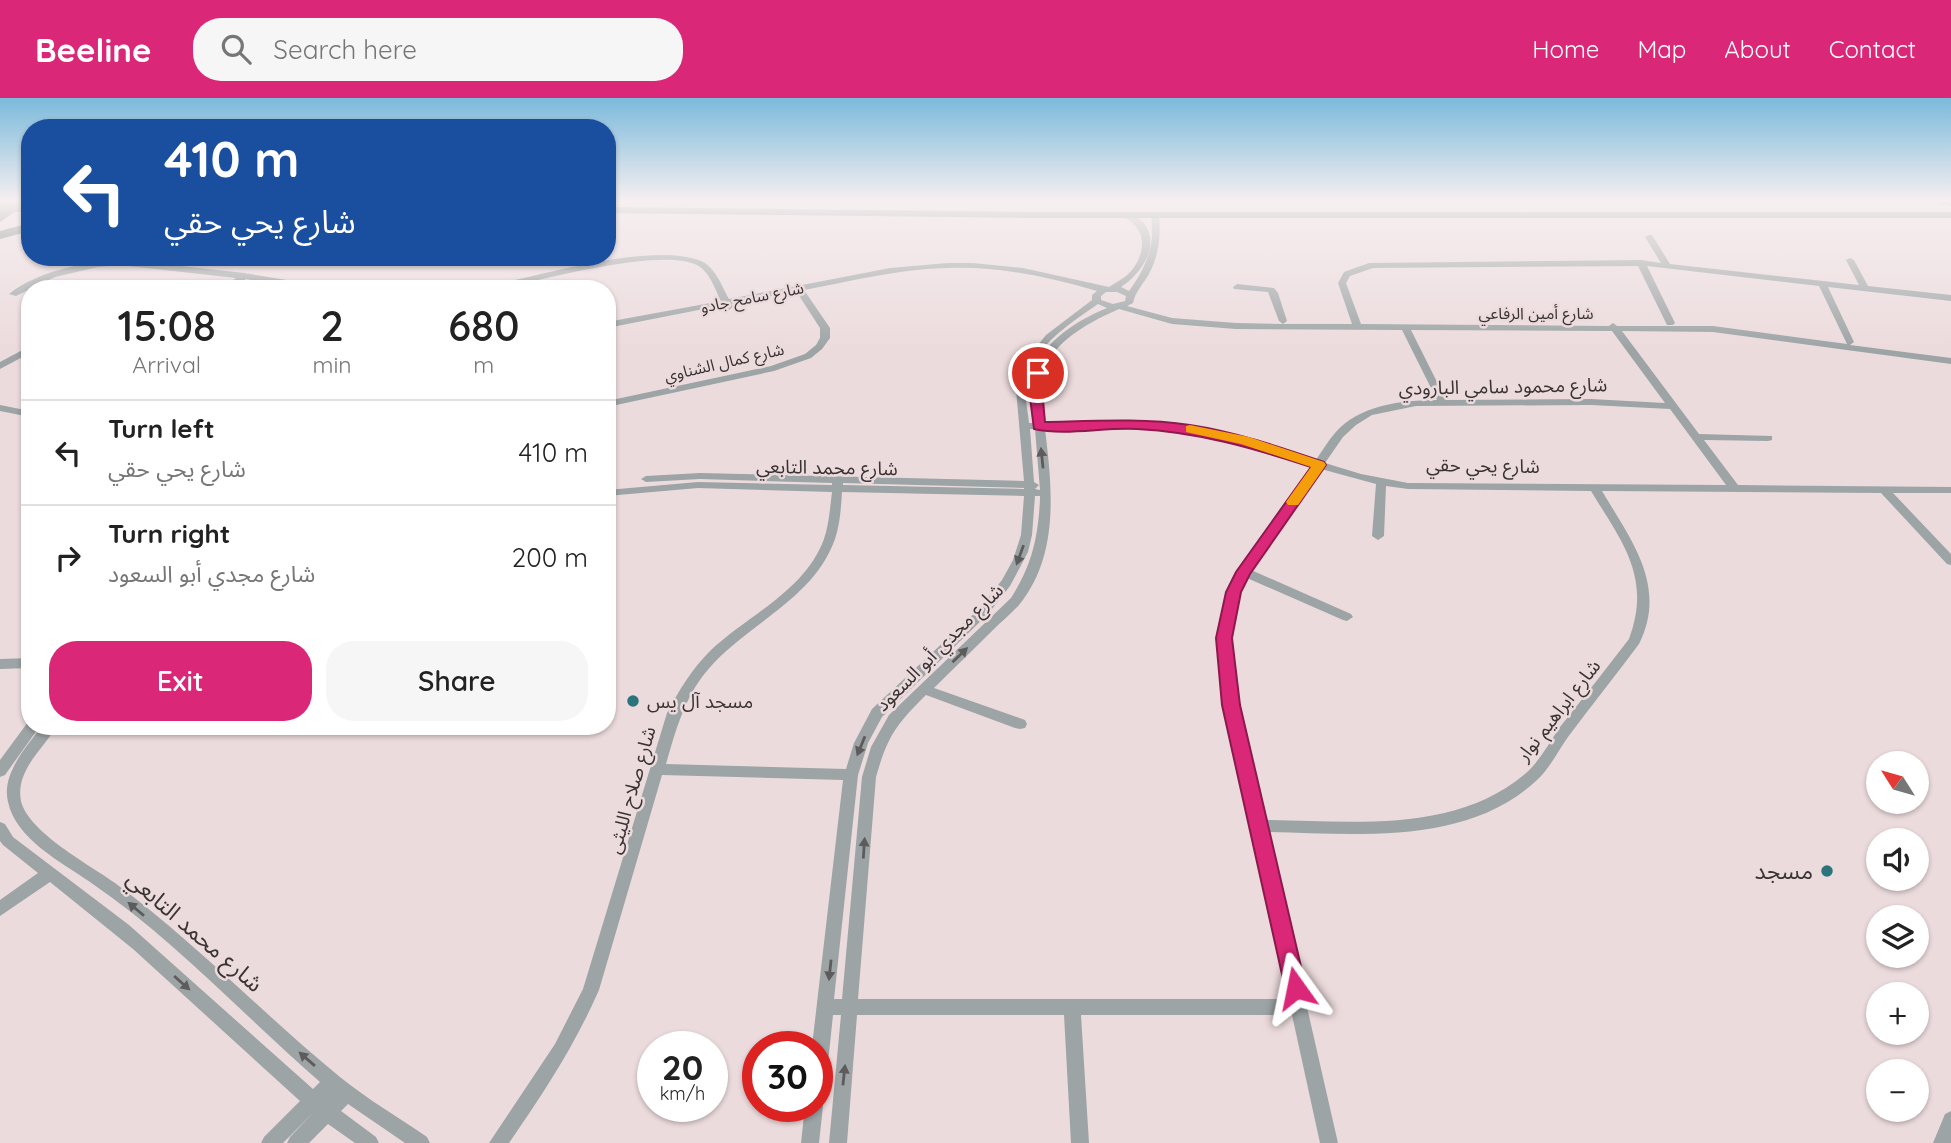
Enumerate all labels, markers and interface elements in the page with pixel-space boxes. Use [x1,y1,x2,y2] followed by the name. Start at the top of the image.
[193,18,683,81] search box
[35,29,151,70] text: Beeline
[217,30,255,68] icon: search
[273,33,417,66] text: Search here
[1532,34,1599,64] text: Home
[1637,34,1686,64] text: Map
[1724,34,1791,64] text: About
[1829,34,1916,64] text: Contact
[164,128,299,189] text: 410 m
[49,147,140,238] icon: left
[164,201,356,241] text: شارع يحي حقي
[699,277,806,320] street label: شارع سامح جادو
[117,299,216,352] text: 15:08
[320,299,344,352] text: 2
[448,299,520,352] text: 680
[1478,303,1594,326] street label: شارع أمين الرفاعي
[662,338,787,388] street label: شارع كمال الشناوي
[1008,343,1068,403] pin
[132,350,201,379] text: Arrival
[312,350,352,379] text: min
[473,350,494,379] text: m
[1019,354,1057,392] icon: arrive
[1399,372,1608,403] street label: شارع محمود سامي البارودي
[108,412,215,445] text: Turn left
[49,434,87,472] icon: left
[519,436,588,469] text: 410 m
[1036,447,1047,469] one-way arrow
[1426,452,1540,481] street label: شارع يحي حقي
[108,454,246,483] text: شارع يحي حقي
[756,454,898,484] street label: شارع محمد التابعي
[108,517,230,550] text: Turn right
[49,539,87,577] icon: right
[512,541,588,574] text: 200 m
[1015,544,1026,565] one-way arrow
[108,559,315,588] text: شارع مجدي أبو السعود
[870,578,1010,718] street label: شارع مجدي أبو السعود
[49,641,312,721] button: Exit
[326,641,588,721] button: Share
[951,647,968,663] one-way arrow
[1510,654,1608,768] street label: شارع ابراهيم نوار
[647,689,753,713] place label: مسجد آل يس
[625,693,641,709] marker: مسجد آل يس
[601,724,663,857] street label: شارع صلاح الليثى
[855,735,866,756] one-way arrow
[1866,751,1928,814] north arrow
[1866,751,1929,1122] map controls
[1866,828,1929,891] button: sound
[859,837,870,859] one-way arrow
[1754,856,1813,885] place label: مسجد
[119,863,270,1000] street label: شارع محمد التابعي
[1819,863,1835,879] marker: مسجد
[127,902,144,917] one-way arrow
[1866,905,1929,968] button: layers
[1259,951,1333,1025] position arrow
[825,960,836,982] one-way arrow
[173,975,191,991] one-way arrow
[1866,982,1929,1045] button: +
[742,1031,833,1122] speed limit sign: 30
[662,1045,703,1089] text: 20
[298,1051,316,1067] one-way arrow
[1866,1059,1929,1122] button: −
[839,1064,850,1086] one-way arrow
[660,1082,705,1105] text: km/h

